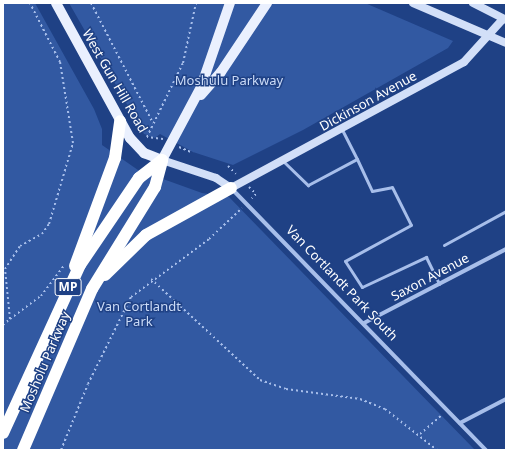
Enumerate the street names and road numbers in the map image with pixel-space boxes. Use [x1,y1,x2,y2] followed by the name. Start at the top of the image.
[79,27,151,135] street label: West Gun Hill Road
[317,68,419,134] street label: Dickinson Avenue
[283,222,401,344] street label: Van Cortlandt Park South
[388,250,472,304] street label: Saxon Avenue
[54,277,82,297] road number: MP
[17,309,73,415] street label: Mosholu Parkway

